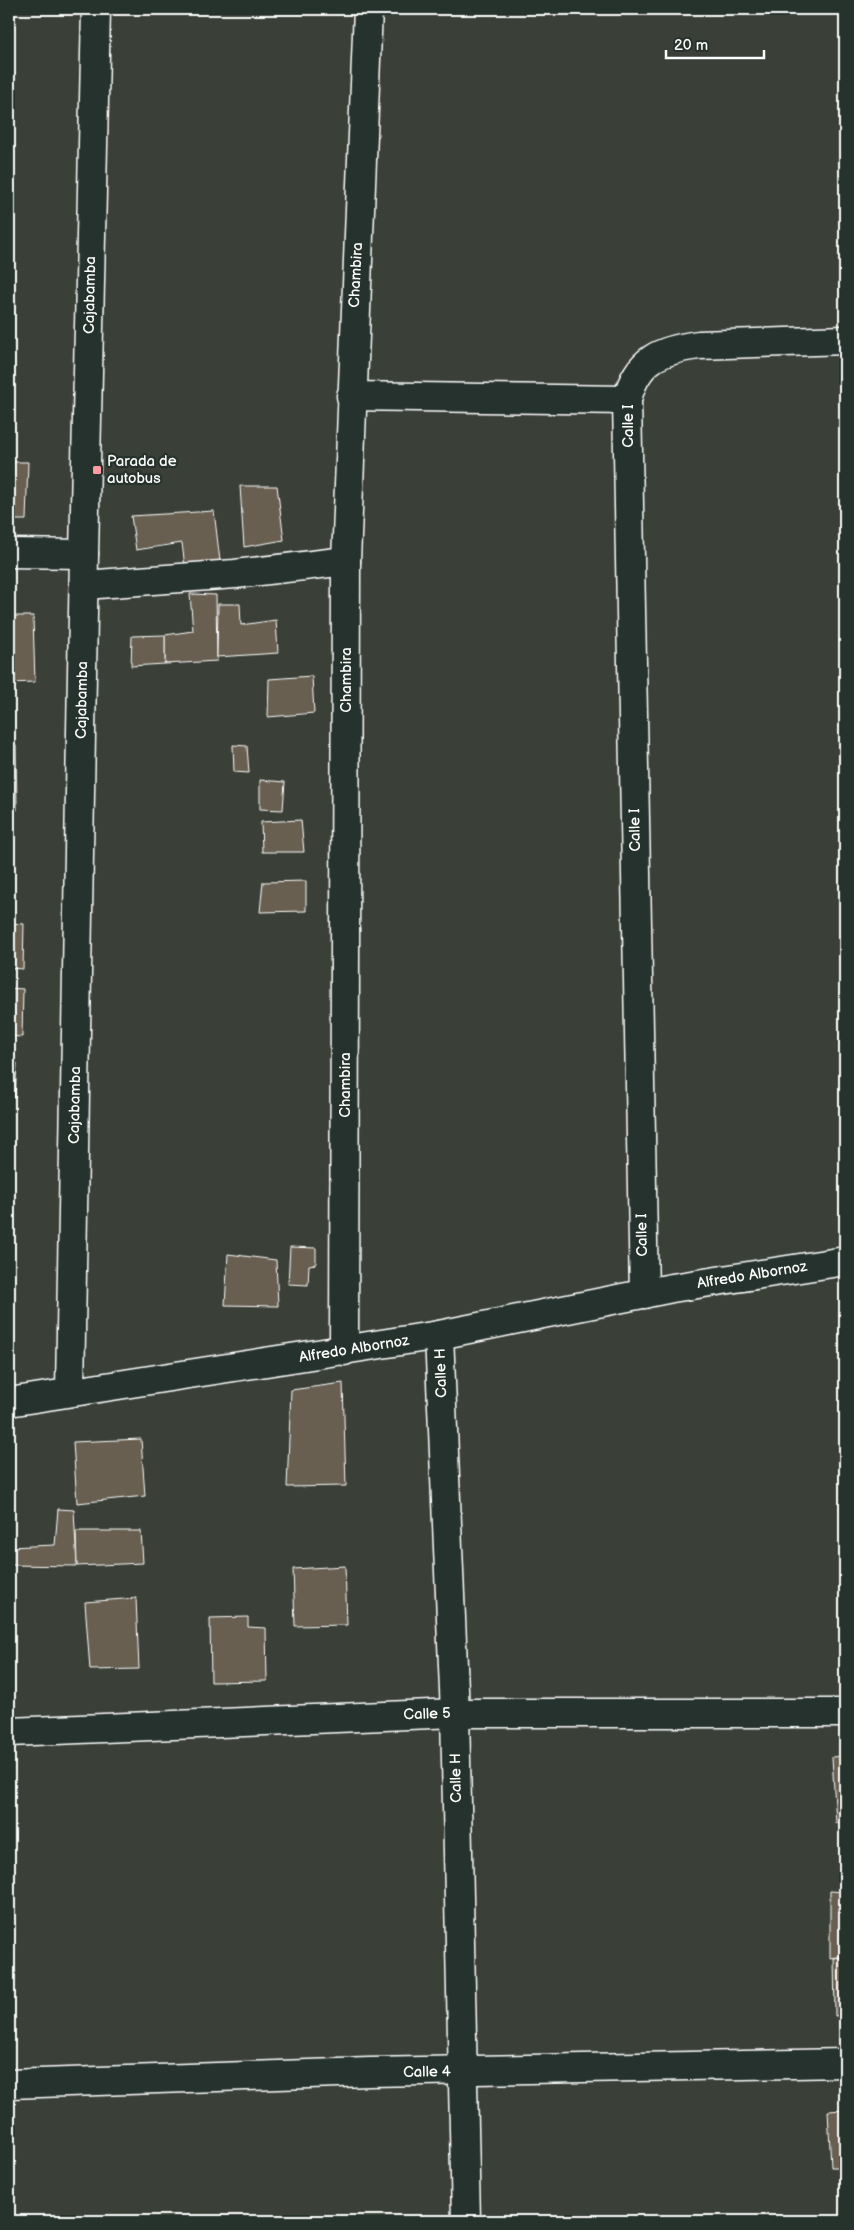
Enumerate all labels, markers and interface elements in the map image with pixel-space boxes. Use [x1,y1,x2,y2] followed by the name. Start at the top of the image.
[666,28,764,60] scale bar
[674,36,708,55] text: 20 m
[345,242,367,308] street label: Chambira
[80,256,100,334] street label: Cajabamba
[619,404,638,448] street label: Calle I
[107,452,177,488] place label: Parada de autobus
[91,464,103,476] marker: Parada de autobus
[337,647,356,713] street label: Chambira
[72,661,92,739] street label: Cajabamba
[625,808,645,852] street label: Calle I
[336,1052,355,1118] street label: Chambira
[65,1066,85,1144] street label: Cajabamba
[632,1213,652,1257] street label: Calle I
[696,1257,809,1293] street label: Alfredo Albornoz
[298,1331,411,1367] street label: Alfredo Albornoz
[431,1348,451,1398] street label: Calle H
[403,1704,451,1724] street label: Calle 5
[446,1753,466,1803] street label: Calle H
[403,2062,451,2082] street label: Calle 4

